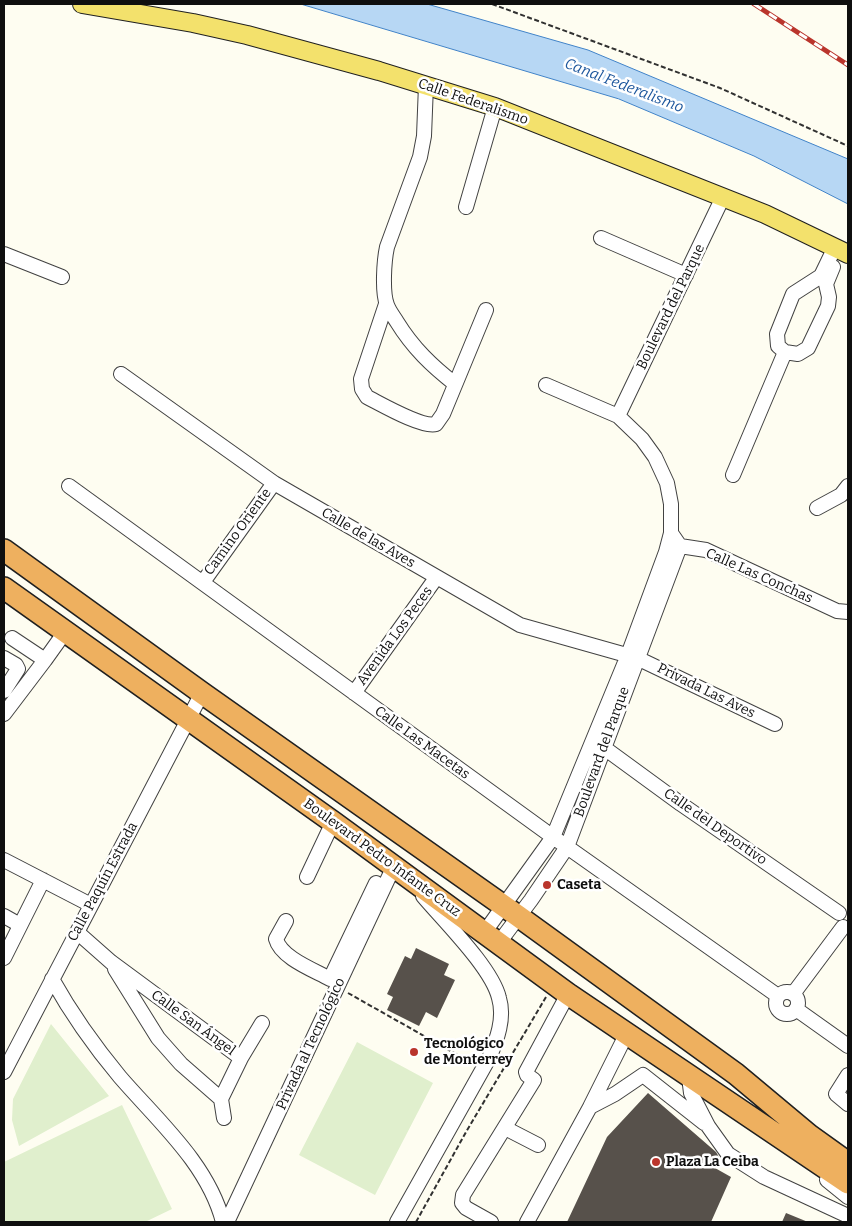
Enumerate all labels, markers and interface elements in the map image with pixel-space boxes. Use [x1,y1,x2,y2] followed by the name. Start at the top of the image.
[562,55,686,117] water label: Canal Federalismo
[416,75,530,129] street label: Calle Federalismo
[633,242,709,372] street label: Boulevard del Parque
[201,485,275,579] street label: Camino Oriente
[318,504,418,572] street label: Calle de las Aves
[703,545,815,607] street label: Calle Las Conchas
[354,583,436,689] street label: Avenida Los Peces
[654,660,758,722] street label: Privada Las Aves
[571,685,633,819] street label: Boulevard del Parque
[371,703,473,783] street label: Calle Las Macetas
[660,785,770,869] street label: Calle del Deportivo
[300,795,464,921] street label: Boulevard Pedro Infante Cruz
[64,820,142,944] street label: Calle Paquín Estrada
[557,877,601,893] place label: Caseta
[541,879,553,891] marker: Caseta
[273,975,349,1113] street label: Privada al Tecnológico
[148,987,238,1059] street label: Calle San Ángel
[424,1036,513,1068] place label: Tecnológico de Monterrey
[408,1046,420,1058] marker: Tecnológico de Monterrey
[666,1154,759,1170] place label: Plaza La Ceiba
[650,1156,662,1168] marker: Plaza La Ceiba

